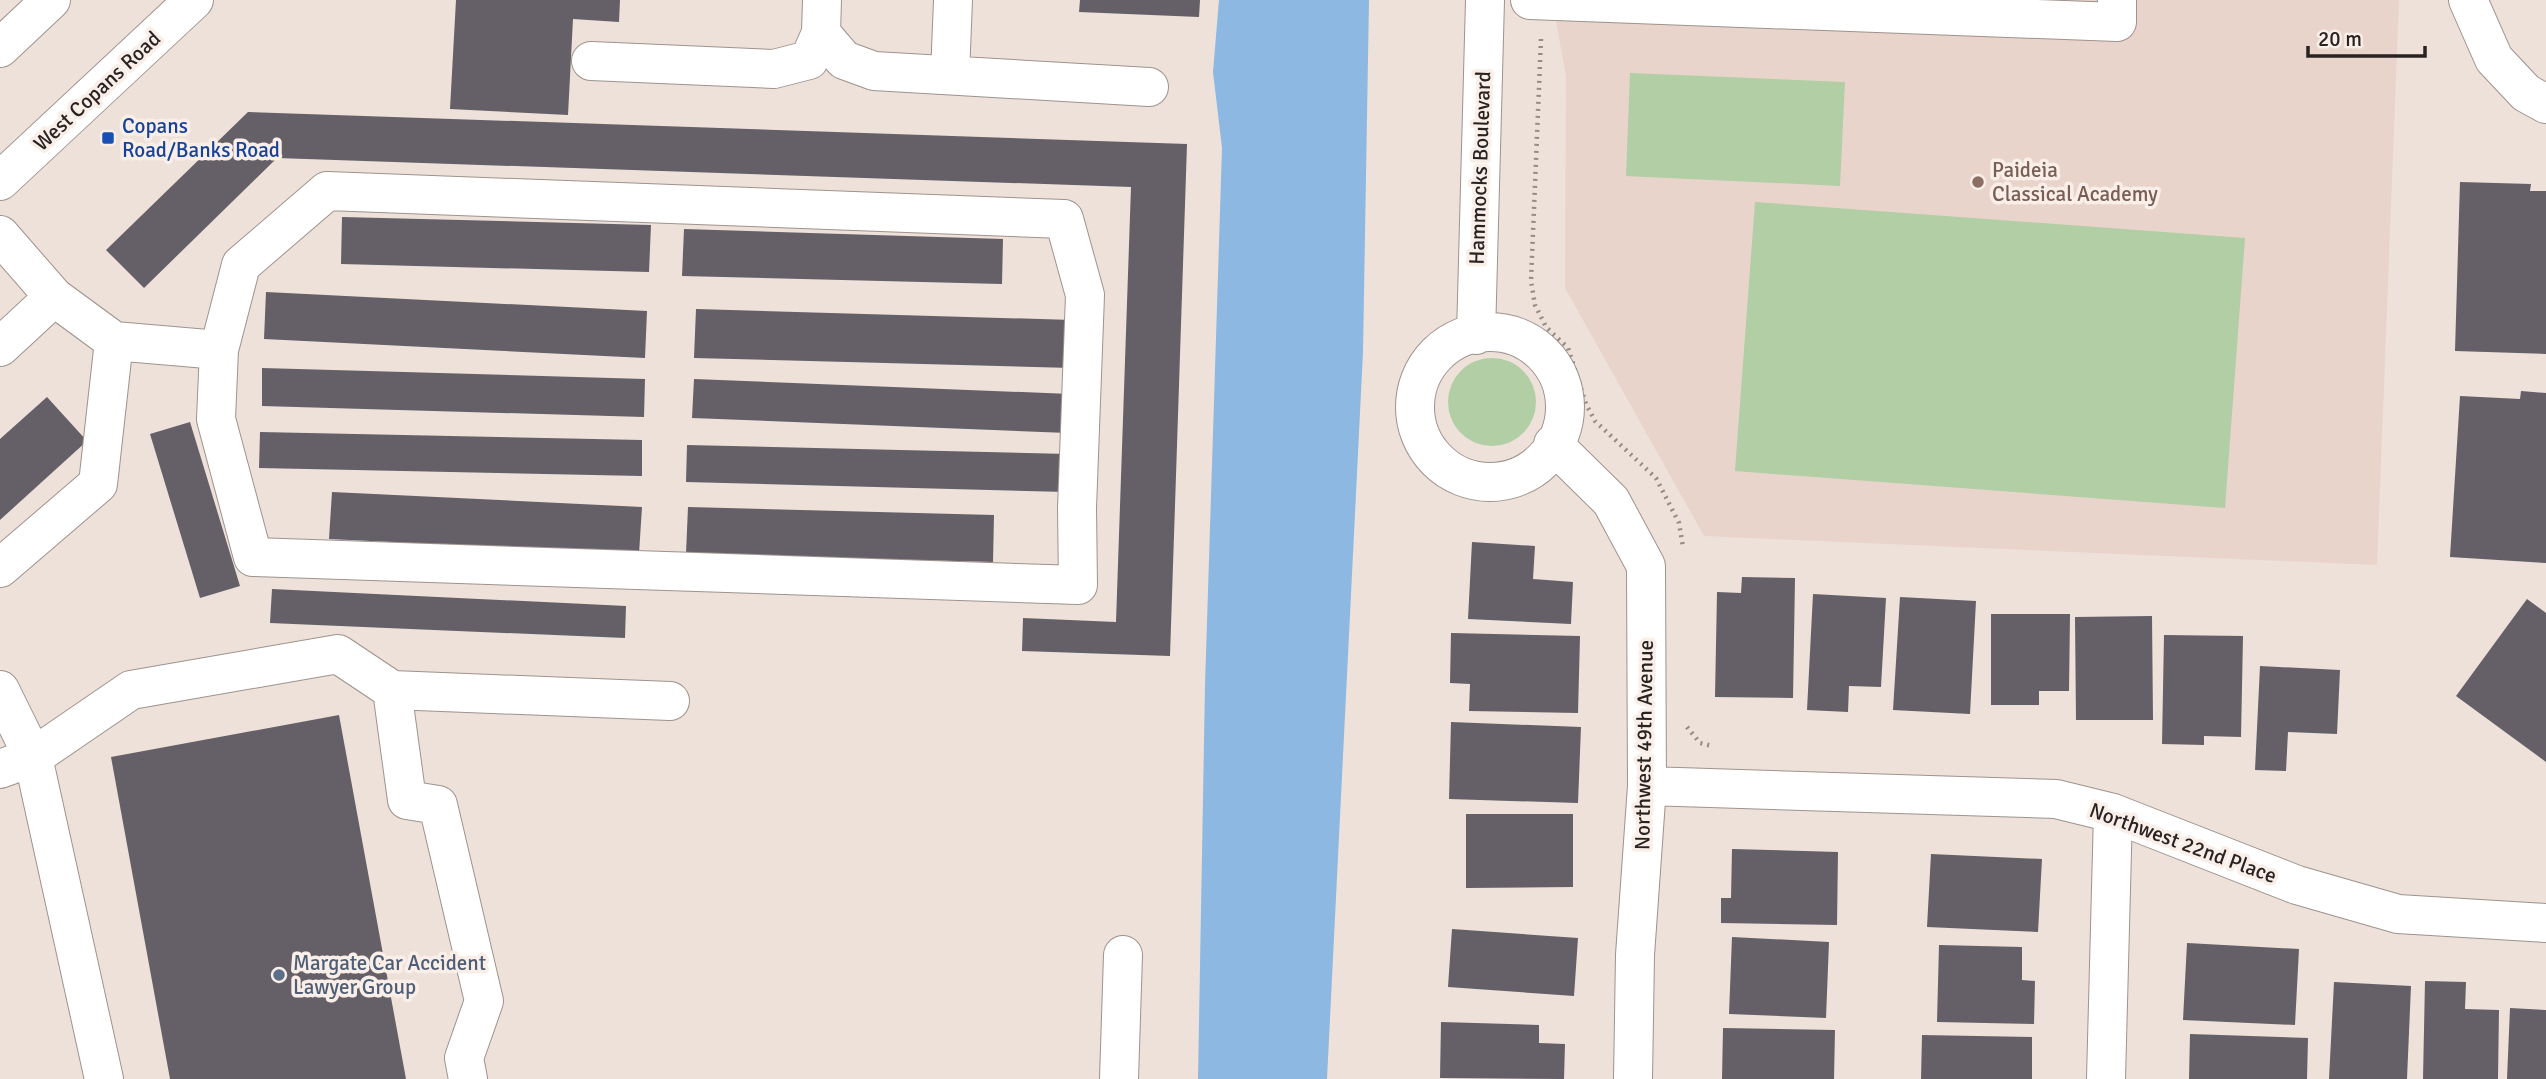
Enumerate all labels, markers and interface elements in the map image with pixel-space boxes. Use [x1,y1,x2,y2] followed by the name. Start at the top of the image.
[2308,14,2425,58] scale bar
[28,26,166,156] street label: West Copans Road
[2318,26,2362,52] text: 20 m
[1464,71,1496,265] street label: Hammocks Boulevard
[122,113,280,163] place label: Copans Road/Banks Road
[100,130,116,146] marker: Copans Road/Banks Road
[1992,157,2158,207] place label: Paideia Classical Academy
[1970,174,1986,190] marker: Paideia Classical Academy
[1629,640,1659,850] street label: Northwest 49th Avenue
[2086,797,2280,889] street label: Northwest 22nd Place
[293,950,486,1000] place label: Margate Car Accident Lawyer Group
[271,967,287,983] marker: Margate Car Accident Lawyer Group

